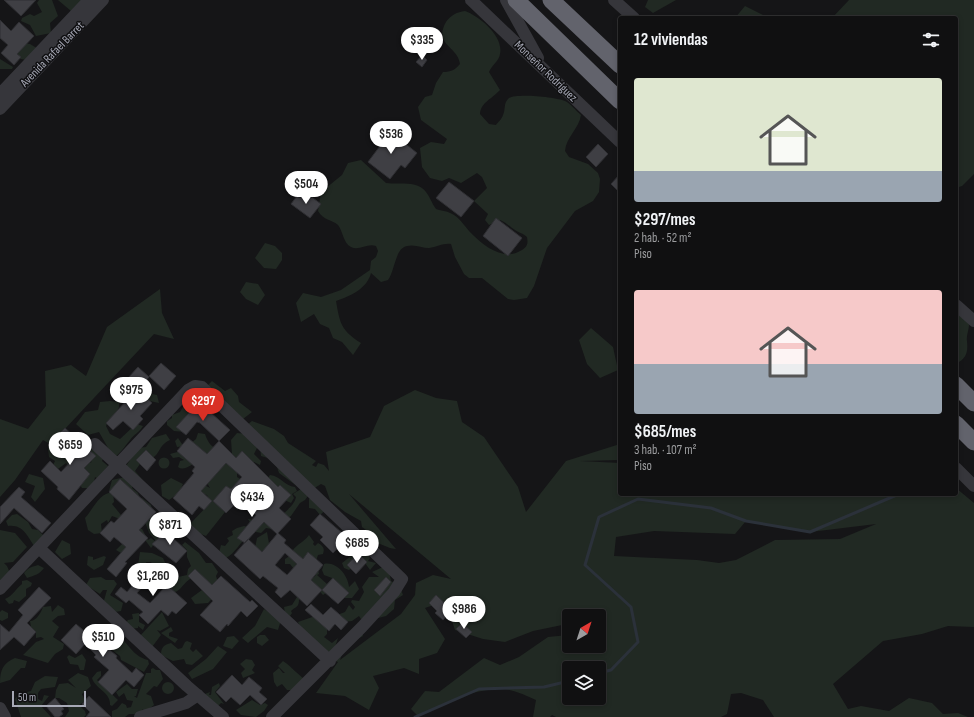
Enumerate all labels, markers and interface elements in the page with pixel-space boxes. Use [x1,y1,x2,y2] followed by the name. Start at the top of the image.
[17,18,88,91] street label: Avenida Rafael Barret
[398,27,446,61] pin: $335
[920,29,942,51] icon: filters
[634,30,708,50] text: 12 viviendas
[410,32,434,48] text: $335
[511,38,581,106] street label: Monseñor Rodríguez
[752,104,824,176] icon: home
[367,121,415,155] pin: $536
[379,126,403,142] text: $536
[282,171,330,205] pin: $504
[294,176,318,192] text: $504
[634,210,696,230] text: $297/mes
[634,230,691,246] text: 2 hab. · 52 m²
[634,246,652,262] text: Piso
[752,316,824,388] icon: home
[107,377,155,411] pin: $975
[119,382,143,398] text: $975
[179,388,227,422] pin: $297
[191,393,215,409] text: $297
[634,422,696,442] text: $685/mes
[46,432,94,466] pin: $659
[58,437,82,453] text: $659
[634,442,697,458] text: 3 hab. · 107 m²
[634,458,652,474] text: Piso
[228,484,276,518] pin: $434
[240,489,264,505] text: $434
[146,512,194,546] pin: $871
[158,517,182,533] text: $871
[333,530,381,564] pin: $685
[345,535,369,551] text: $685
[120,563,186,597] pin: $1,260
[136,568,170,584] text: $1,260
[440,596,488,630] pin: $986
[451,601,477,617] text: $986
[562,609,606,653] north arrow
[562,609,606,705] map controls
[79,624,127,658] pin: $510
[91,629,115,645] text: $510
[562,661,606,705] button: layers
[12,689,86,708] scale bar
[18,691,36,704] text: 50 m

